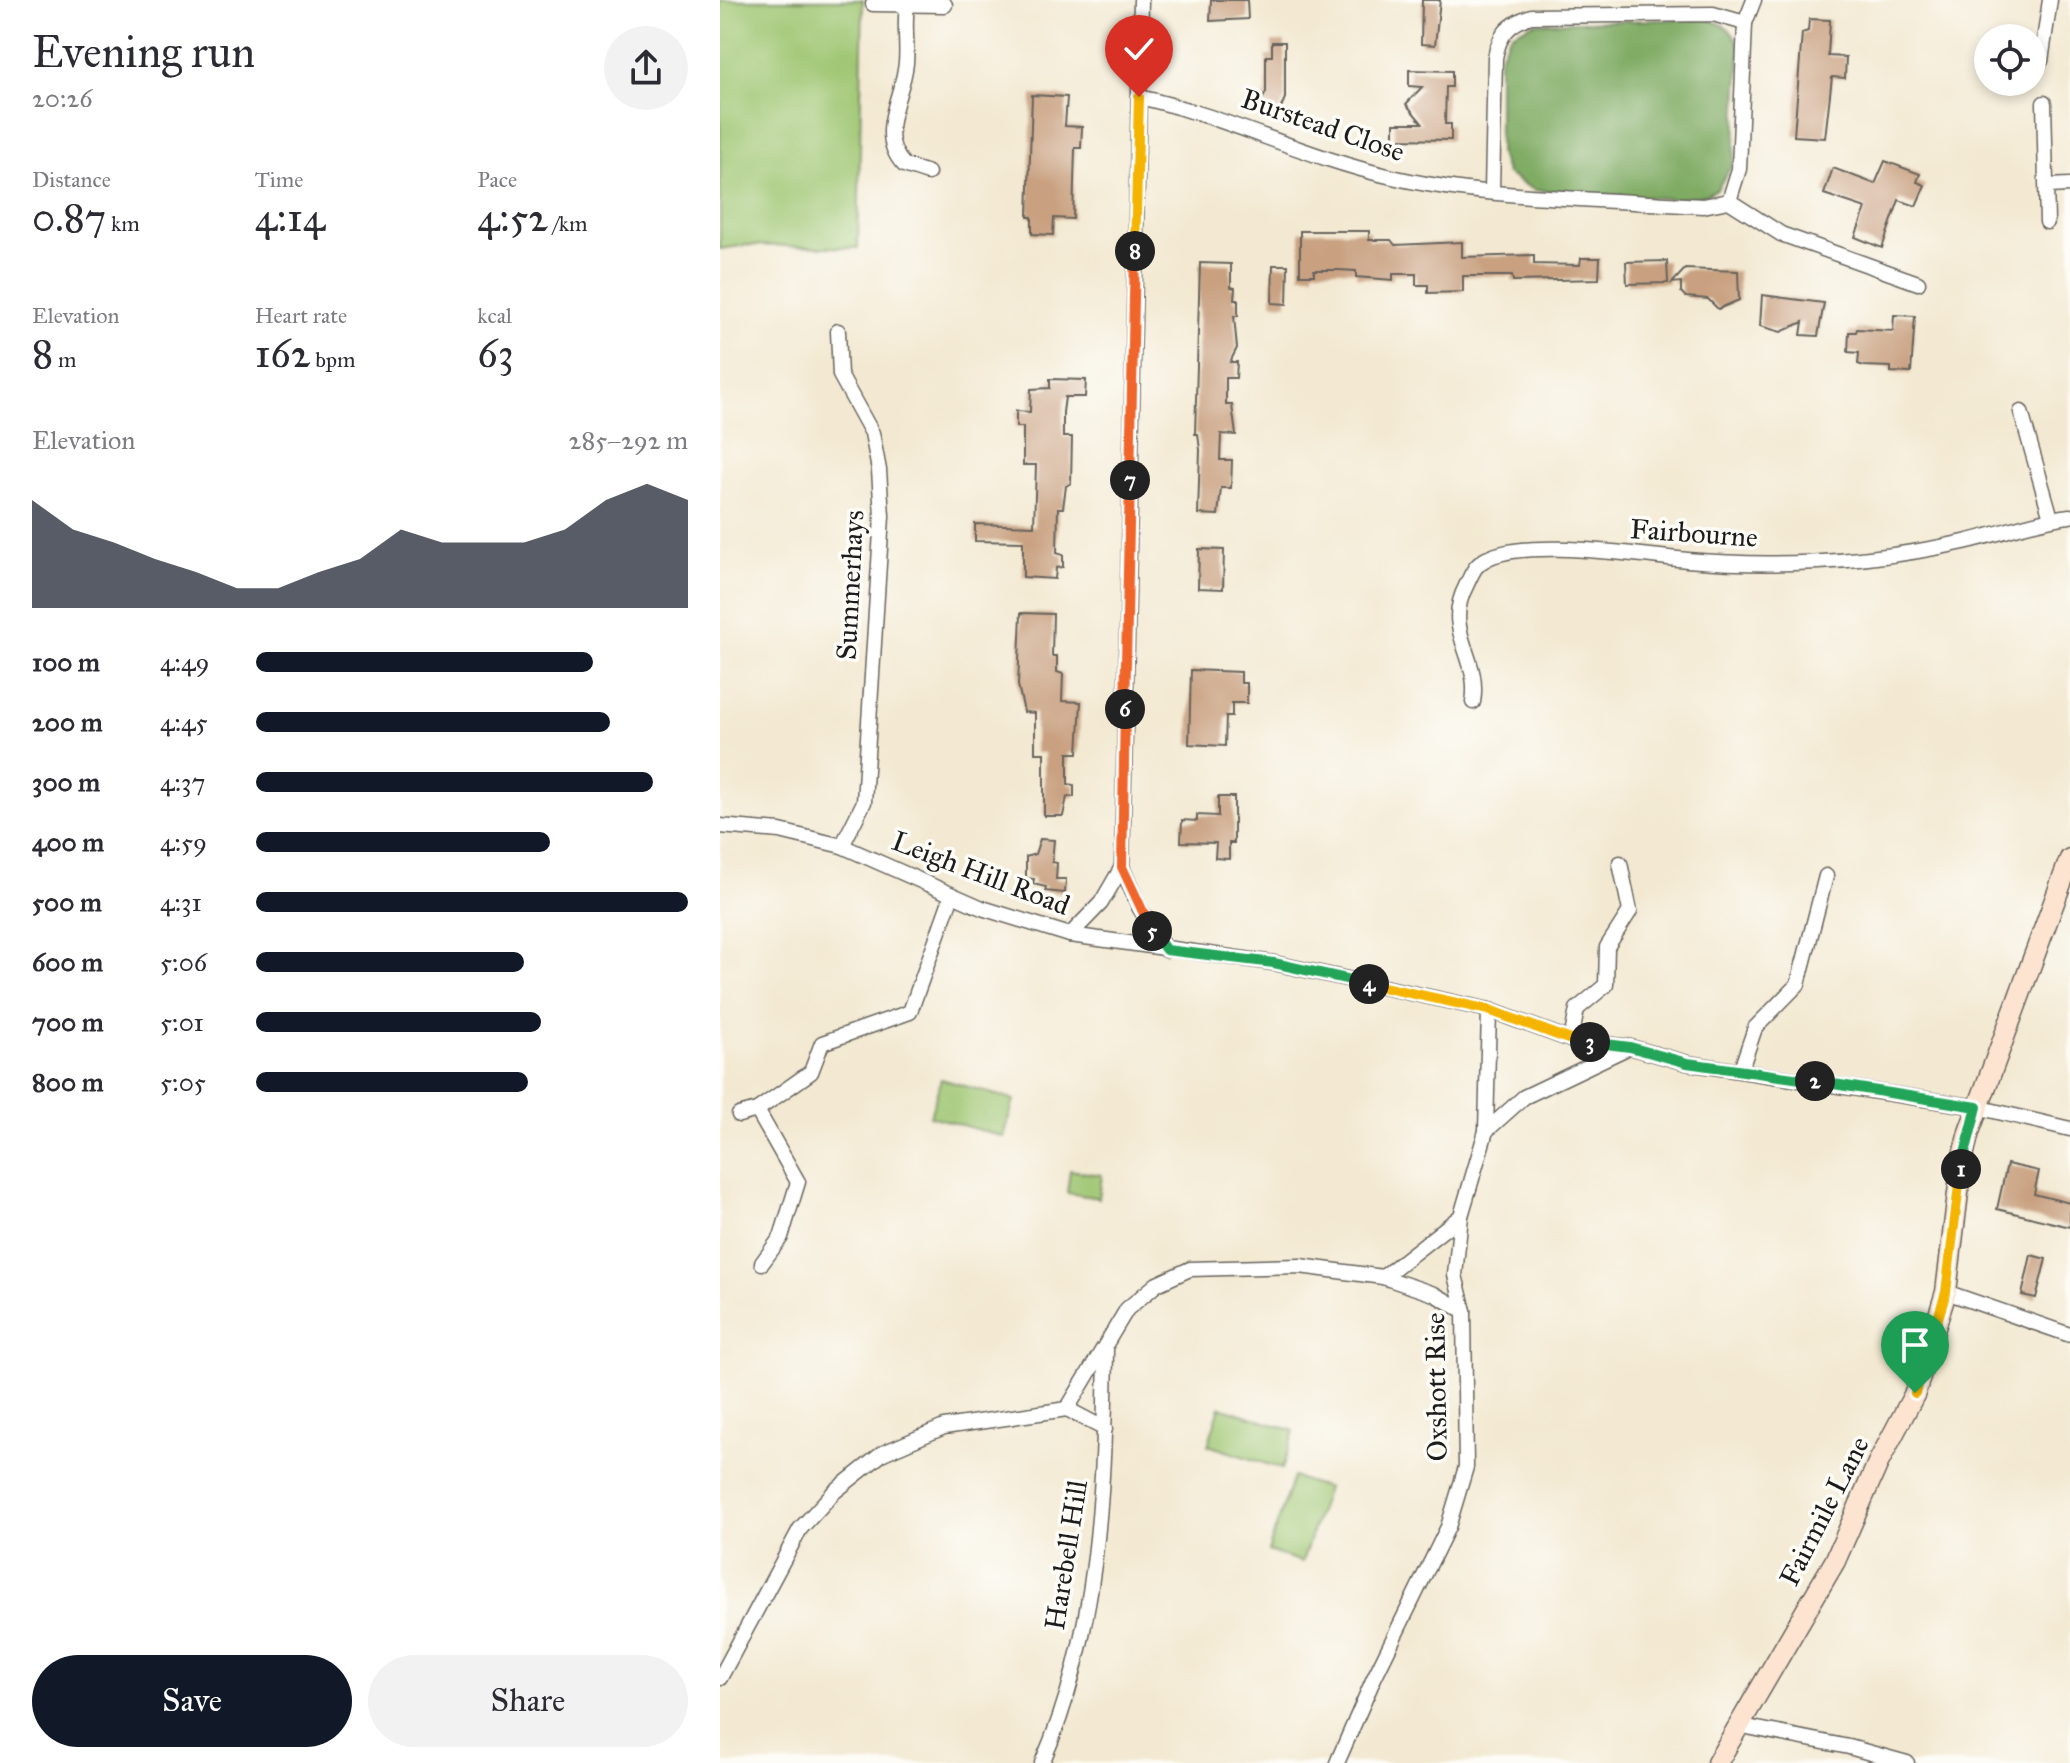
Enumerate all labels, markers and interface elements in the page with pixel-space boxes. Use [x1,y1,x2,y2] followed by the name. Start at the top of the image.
[1105,15,1173,97] pin
[1974,24,2046,96] map controls
[1974,24,2046,96] button: locate
[32,25,255,79] text: Evening run
[604,26,688,110] button: share
[1117,27,1161,71] icon: check
[1237,81,1409,169] street label: Burstead Close
[32,82,93,114] text: 20:26
[32,166,111,193] text: Distance
[255,166,303,193] text: Time
[477,166,517,193] text: Pace
[32,193,106,242] text: 0.87
[255,193,325,242] text: 4:14
[477,193,548,242] text: 4:52
[106,210,140,237] text: km
[548,210,587,237] text: /km
[1115,231,1155,271] pin: 8
[1129,237,1141,264] text: 8
[32,302,119,329] text: Elevation
[255,302,347,329] text: Heart rate
[477,302,512,329] text: kcal
[32,329,53,378] text: 8
[255,329,311,378] text: 162
[477,329,514,378] text: 63
[53,346,77,373] text: m
[311,346,355,373] text: bpm
[32,424,135,456] text: Elevation
[569,424,688,456] text: 285–292 m
[1110,460,1150,500] pin: 7
[1124,466,1136,493] text: 7
[829,509,871,661] street label: Summerhays
[1629,511,1759,555] street label: Fairbourne
[32,646,100,678] text: 100 m
[160,646,210,678] text: 4:49
[1105,689,1145,729] pin: 6
[1119,695,1131,722] text: 6
[32,706,103,738] text: 200 m
[160,706,208,738] text: 4:45
[32,766,100,798] text: 300 m
[160,766,205,798] text: 4:37
[887,823,1075,923] street label: Leigh Hill Road
[32,826,104,858] text: 400 m
[160,826,207,858] text: 4:59
[32,886,102,918] text: 500 m
[160,886,202,918] text: 4:31
[1132,911,1172,951] pin: 5
[1147,917,1157,944] text: 5
[32,946,103,978] text: 600 m
[160,946,207,978] text: 5:06
[1349,964,1389,1004] pin: 4
[1363,970,1375,997] text: 4
[32,1006,104,1038] text: 700 m
[160,1006,204,1038] text: 5:01
[1570,1022,1610,1062] pin: 3
[1586,1028,1594,1055] text: 3
[1795,1061,1835,1101] pin: 2
[32,1066,104,1098] text: 800 m
[160,1066,206,1098] text: 5:05
[1810,1067,1820,1094] text: 2
[1941,1149,1981,1189] pin: 1
[1957,1155,1965,1182] text: 1
[1881,1311,1949,1393] pin
[1417,1312,1455,1462] street label: Oxshott Rise
[1893,1323,1937,1367] icon: arrive
[1771,1430,1877,1592] street label: Fairmile Lane
[1037,1477,1095,1633] street label: Harebell Hill
[32,1655,352,1747] button: Save
[368,1655,688,1747] button: Share

